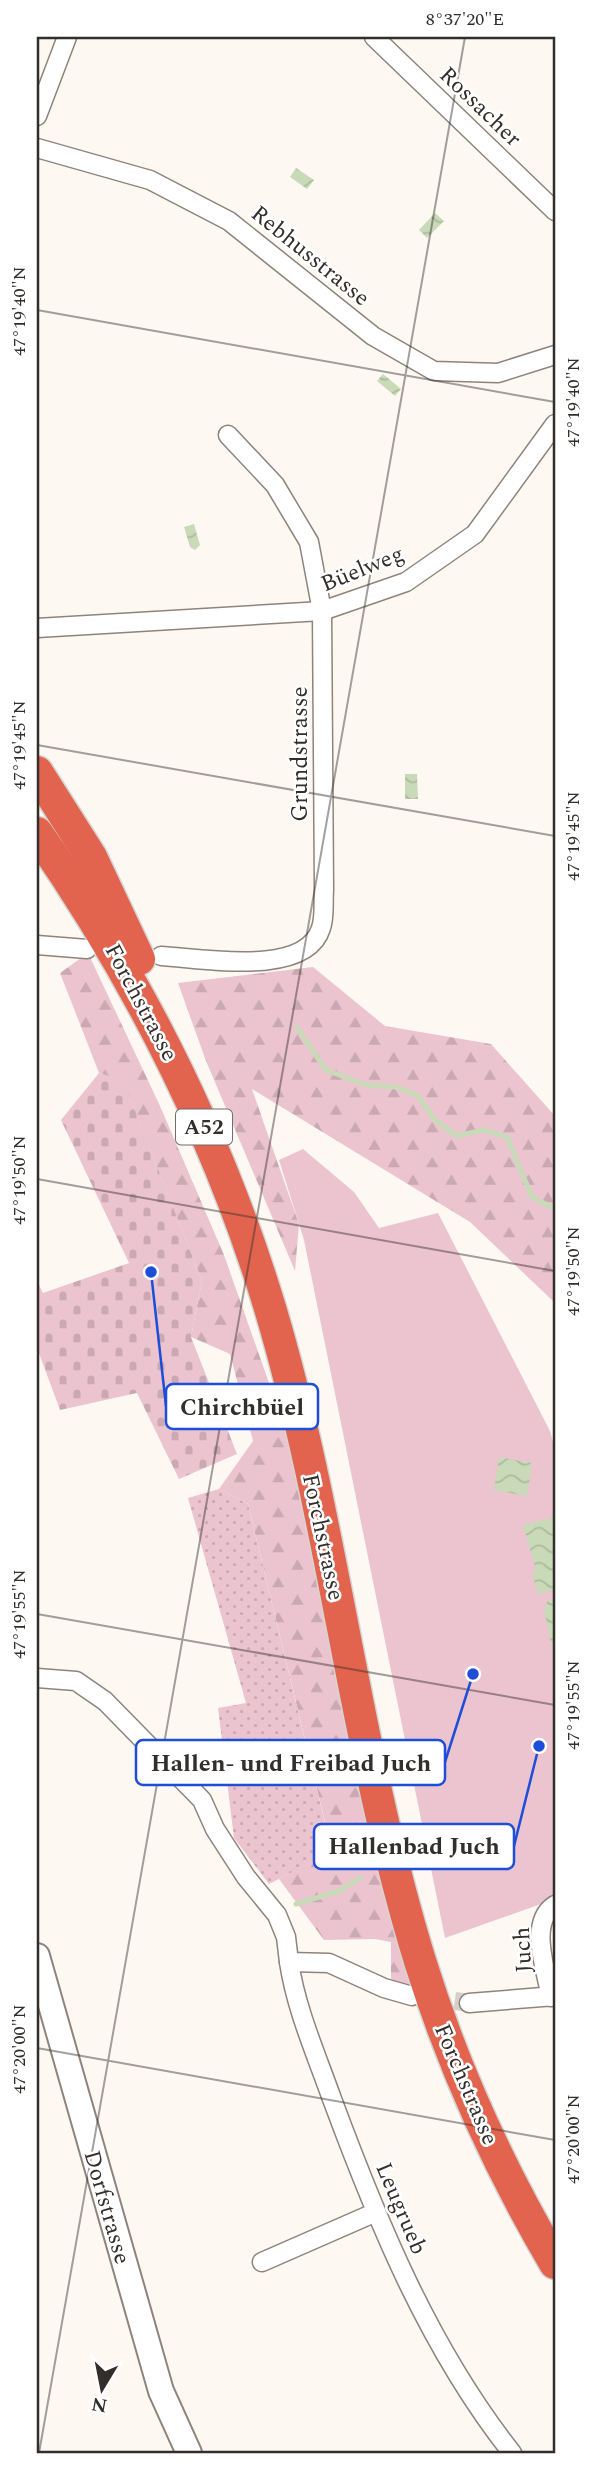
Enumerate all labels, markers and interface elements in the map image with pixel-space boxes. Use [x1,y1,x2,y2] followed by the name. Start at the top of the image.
[426,6,504,33] text: 8°37'20"E
[431,59,529,156] street label: Rossacher
[243,197,377,315] street label: Rebhusstrasse
[6,266,33,356] text: 47°19'40"N
[560,357,587,447] text: 47°19'40"N
[316,537,409,602] street label: Büelweg
[283,686,318,822] street label: Grundstrasse
[6,700,33,790] text: 47°19'45"N
[560,791,587,881] text: 47°19'45"N
[95,938,186,1068] street label: Forchstrasse
[176,1110,232,1144] road number: A52
[6,1135,33,1225] text: 47°19'50"N
[560,1226,587,1316] text: 47°19'50"N
[166,1384,318,1429] callout: Chirchbüel
[180,1390,304,1426] text: Chirchbüel
[292,1471,353,1604] street label: Forchstrasse
[6,1569,33,1659] text: 47°19'55"N
[560,1660,587,1750] text: 47°19'55"N
[136,1740,445,1785] callout: Hallen- und Freibad Juch
[151,1746,431,1782] text: Hallen- und Freibad Juch
[314,1824,514,1869] callout: Hallenbad Juch
[328,1829,500,1865] text: Hallenbad Juch
[505,1926,542,1974] street label: Juch
[6,2004,33,2094] text: 47°20'00"N
[424,2018,507,2151] street label: Forchstrasse
[560,2094,587,2184] text: 47°20'00"N
[74,2146,139,2268] street label: Dorfstrasse
[366,2157,436,2260] street label: Leugrueb
[66,2354,136,2424] north arrow
[89,2389,109,2420] text: N

